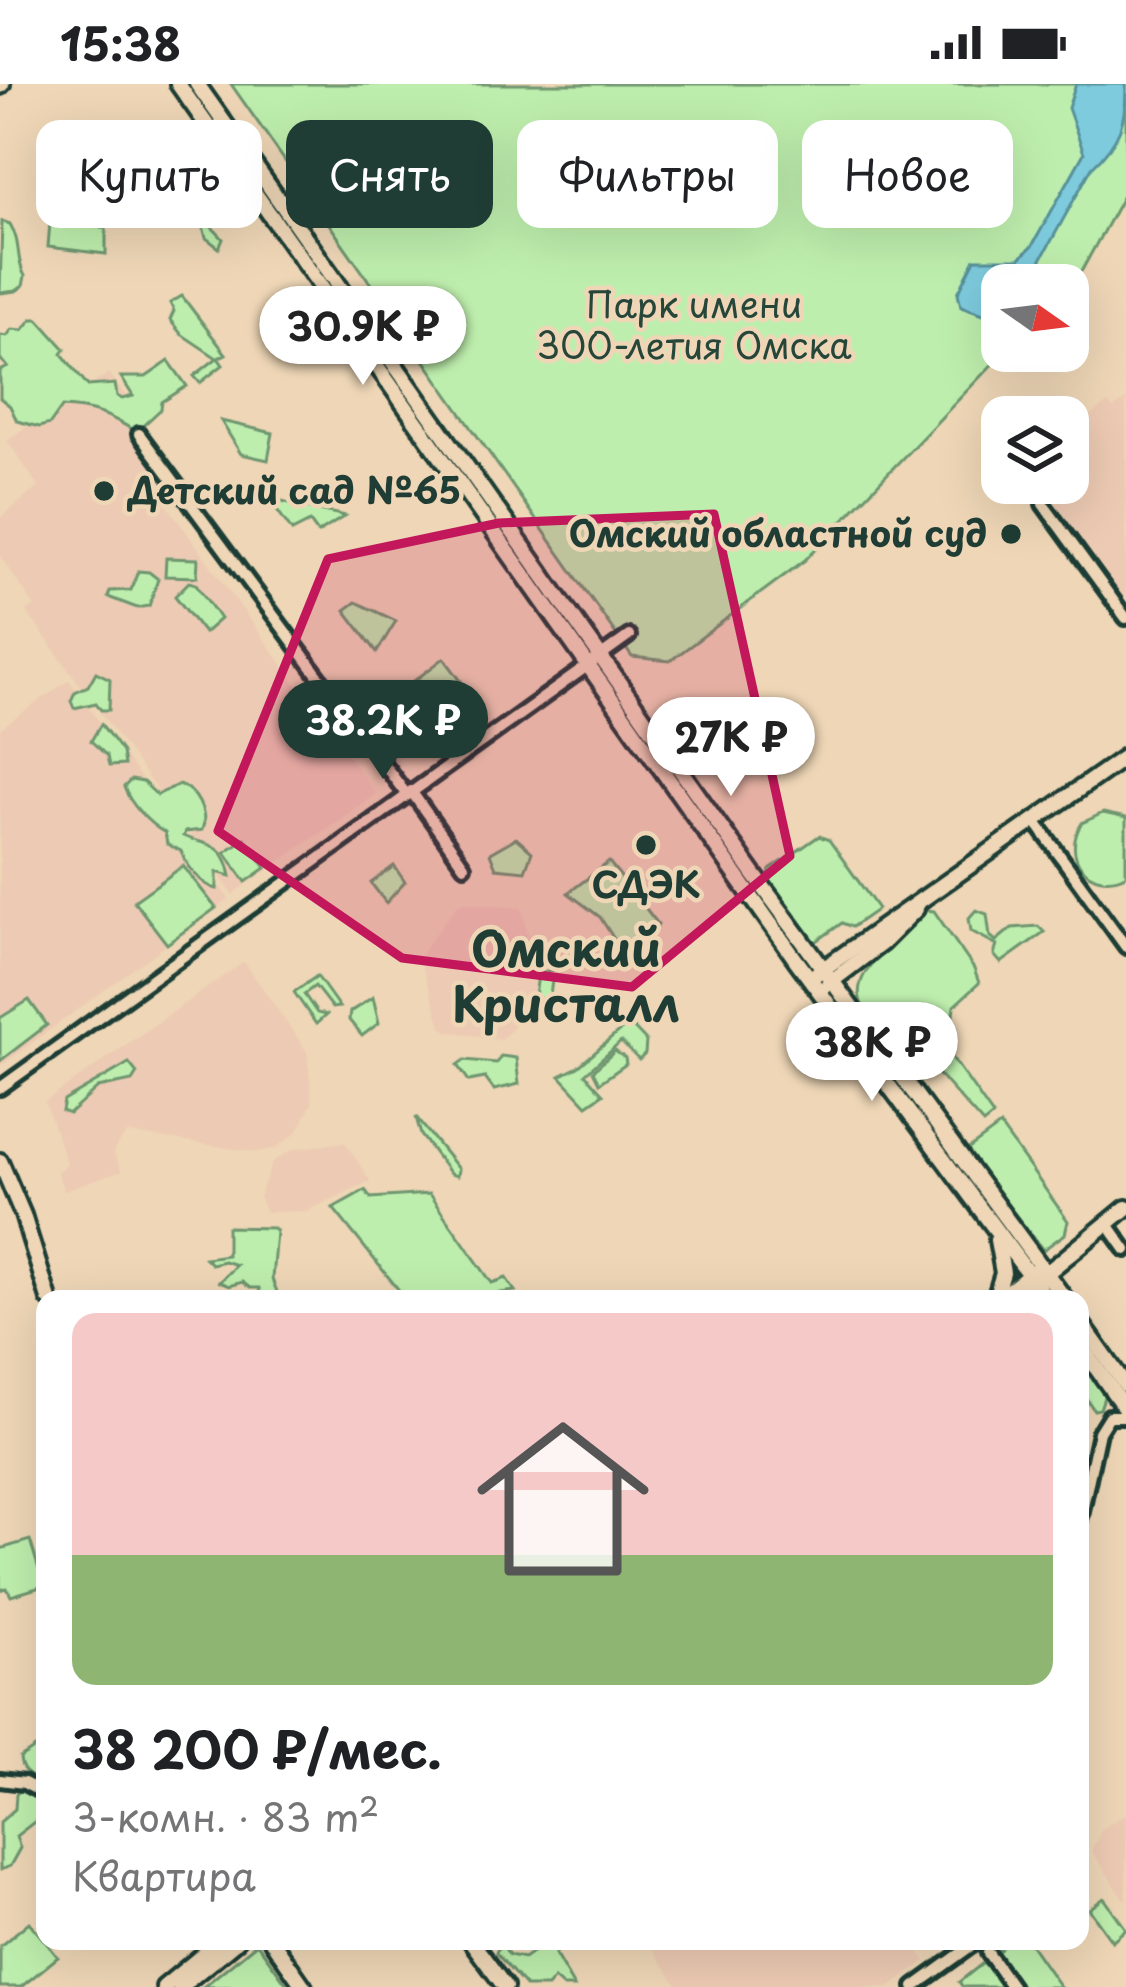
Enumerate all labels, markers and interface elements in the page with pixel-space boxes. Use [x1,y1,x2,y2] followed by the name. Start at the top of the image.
[60,8,181,76] text: 15:38
[36,120,262,228] chip: Купить
[286,120,493,228] chip: Снять
[517,120,778,228] chip: Фильтры
[802,120,1013,228] chip: Новое
[981,264,1089,372] north arrow
[981,264,1089,504] map controls
[536,276,852,371] park label: Парк имени 300-летия Омска
[252,286,474,388] pin: 30.9K ₽
[286,295,440,354] text: 30.9K ₽
[981,396,1089,504] button: layers
[126,462,461,516] place label: Детский сад №65
[91,478,117,504] marker: Детский сад №65
[569,505,987,559] place label: Омский областной суд
[998,521,1024,547] marker: Омский областной суд
[272,680,494,782] pin: 38.2K ₽
[305,689,461,748] text: 38.2K ₽
[647,697,815,799] pin: 27K ₽
[674,706,788,765] text: 27K ₽
[633,832,659,858] marker: СДЭК
[592,856,701,910] place label: СДЭК
[452,911,680,1038] district label: Омский Кристалл
[788,1002,956,1104] pin: 38K ₽
[813,1011,931,1070] text: 38K ₽
[455,1391,671,1607] icon: home
[72,1709,442,1786] text: 38 200 ₽/мес.
[72,1786,379,1845] text: 3-комн. · 83 m²
[72,1845,256,1904] text: Квартира

